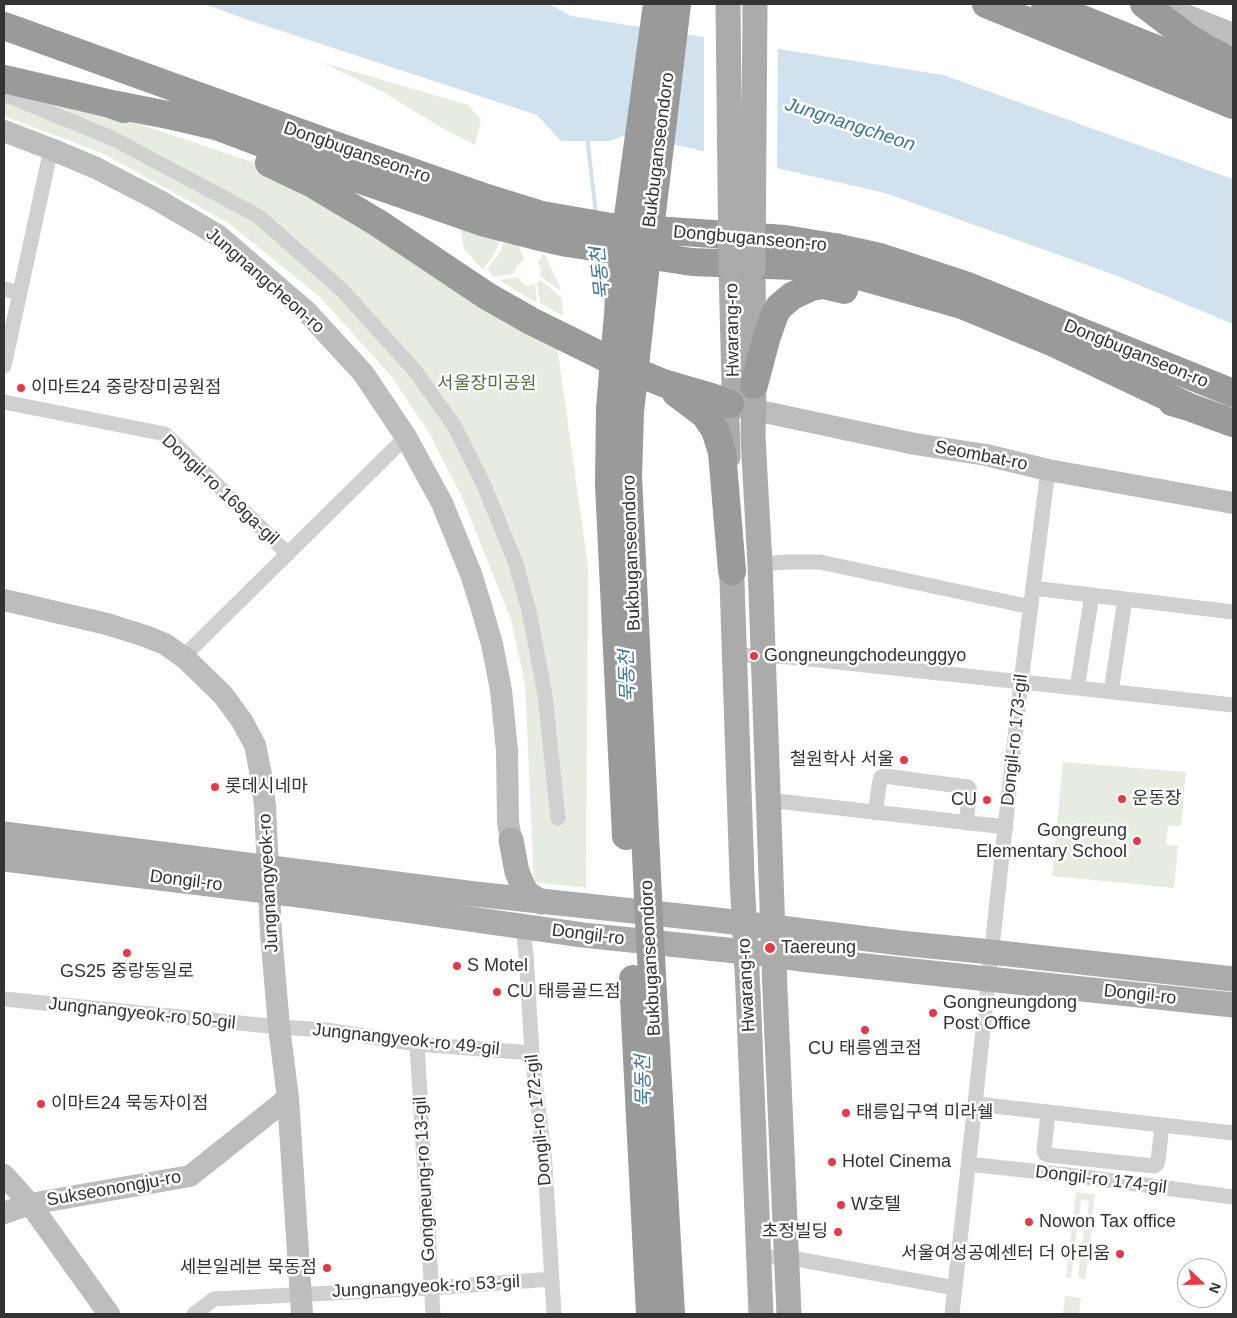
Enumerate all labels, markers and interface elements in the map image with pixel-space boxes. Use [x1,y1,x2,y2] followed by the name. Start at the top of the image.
[639,71,679,229] street label: Bukbuganseondoro
[782,93,918,157] water label: Jungnangcheon
[281,118,433,188] street label: Dongbuganseon-ro
[672,222,828,256] street label: Dongbuganseon-ro
[201,224,329,338] street label: Jungnangcheon-ro
[587,246,615,300] water label: 묵동천
[721,283,745,377] street label: Hwarang-ro
[1061,315,1211,393] street label: Dongbuganseon-ro
[437,373,537,395] park label: 서울장미공원
[31,377,222,399] place label: 이마트24 중랑장미공원점
[15,382,27,394] marker: 이마트24 중랑장미공원점
[157,430,283,550] street label: Dongil-ro 169ga-gil
[933,436,1029,476] street label: Seombat-ro
[618,475,646,631] street label: Bukbuganseondoro
[764,645,966,667] place label: Gongneungchodeunggyo
[616,649,640,703] water label: 묵동천
[748,650,760,662] marker: Gongneungchodeunggyo
[997,673,1033,807] street label: Dongil-ro 173-gil
[790,749,894,771] place label: 철원학사 서울
[898,754,910,766] marker: 철원학사 서울
[225,776,308,798] place label: 롯데시네마
[209,781,221,793] marker: 롯데시네마
[1132,788,1182,810] place label: 운동장
[951,789,977,811] place label: CU
[1116,793,1128,805] marker: 운동장
[981,794,993,806] marker: CU
[255,813,283,953] street label: Jungnangyeok-ro
[976,820,1127,862] place label: Gongreung Elementary School
[1131,835,1143,847] marker: Gongreung Elementary School
[148,866,224,896] street label: Dongil-ro
[636,879,666,1037] street label: Bukbuganseondoro
[550,920,626,950] street label: Dongil-ro
[734,937,760,1033] street label: Hwarang-ro
[781,937,856,959] place label: Taereung
[763,941,777,955] marker: Taereung
[121,947,133,959] marker: GS25 중랑동일로
[467,955,528,977] place label: S Motel
[451,960,463,972] marker: S Motel
[60,961,194,983] place label: GS25 중랑동일로
[1103,980,1177,1010] street label: Dongil-ro
[507,981,621,1003] place label: CU 태릉골드점
[491,986,503,998] marker: CU 태릉골드점
[943,992,1077,1034] place label: Gongneungdong Post Office
[47,993,237,1035] street label: Jungnangyeok-ro 50-gil
[927,1007,939,1019] marker: Gongneungdong Post Office
[311,1019,501,1061] street label: Jungnangyeok-ro 49-gil
[859,1024,871,1036] marker: CU 태릉엠코점
[808,1038,922,1060] place label: CU 태릉엠코점
[521,1053,557,1187] street label: Dongil-ro 172-gil
[632,1055,656,1107] water label: 묵동천
[51,1093,209,1115] place label: 이마트24 묵동자이점
[410,1096,440,1262] street label: Gongneung-ro 13-gil
[35,1098,47,1110] marker: 이마트24 묵동자이점
[856,1102,993,1124] place label: 태릉입구역 미라쉘
[840,1107,852,1119] marker: 태릉입구역 미라쉘
[842,1151,951,1173] place label: Hotel Cinema
[826,1156,838,1168] marker: Hotel Cinema
[1034,1161,1168,1199] street label: Dongil-ro 174-gil
[45,1167,183,1211] street label: Sukseonongju-ro
[851,1194,901,1216] place label: W호텔
[835,1199,847,1211] marker: W호텔
[1039,1211,1176,1233] place label: Nowon Tax office
[1023,1216,1035,1228] marker: Nowon Tax office
[762,1221,828,1243] place label: 초정빌딩
[832,1226,844,1238] marker: 초정빌딩
[901,1243,1110,1265] place label: 서울여성공예센터 더 아리움
[1114,1248,1126,1260] marker: 서울여성공예센터 더 아리움
[180,1257,317,1279] place label: 세븐일레븐 묵동점
[1177,1258,1227,1308] north arrow
[321,1262,333,1274] marker: 세븐일레븐 묵동점
[332,1271,520,1303] street label: Jungnangyeok-ro 53-gil
[1206,1280,1224,1296] text: N

